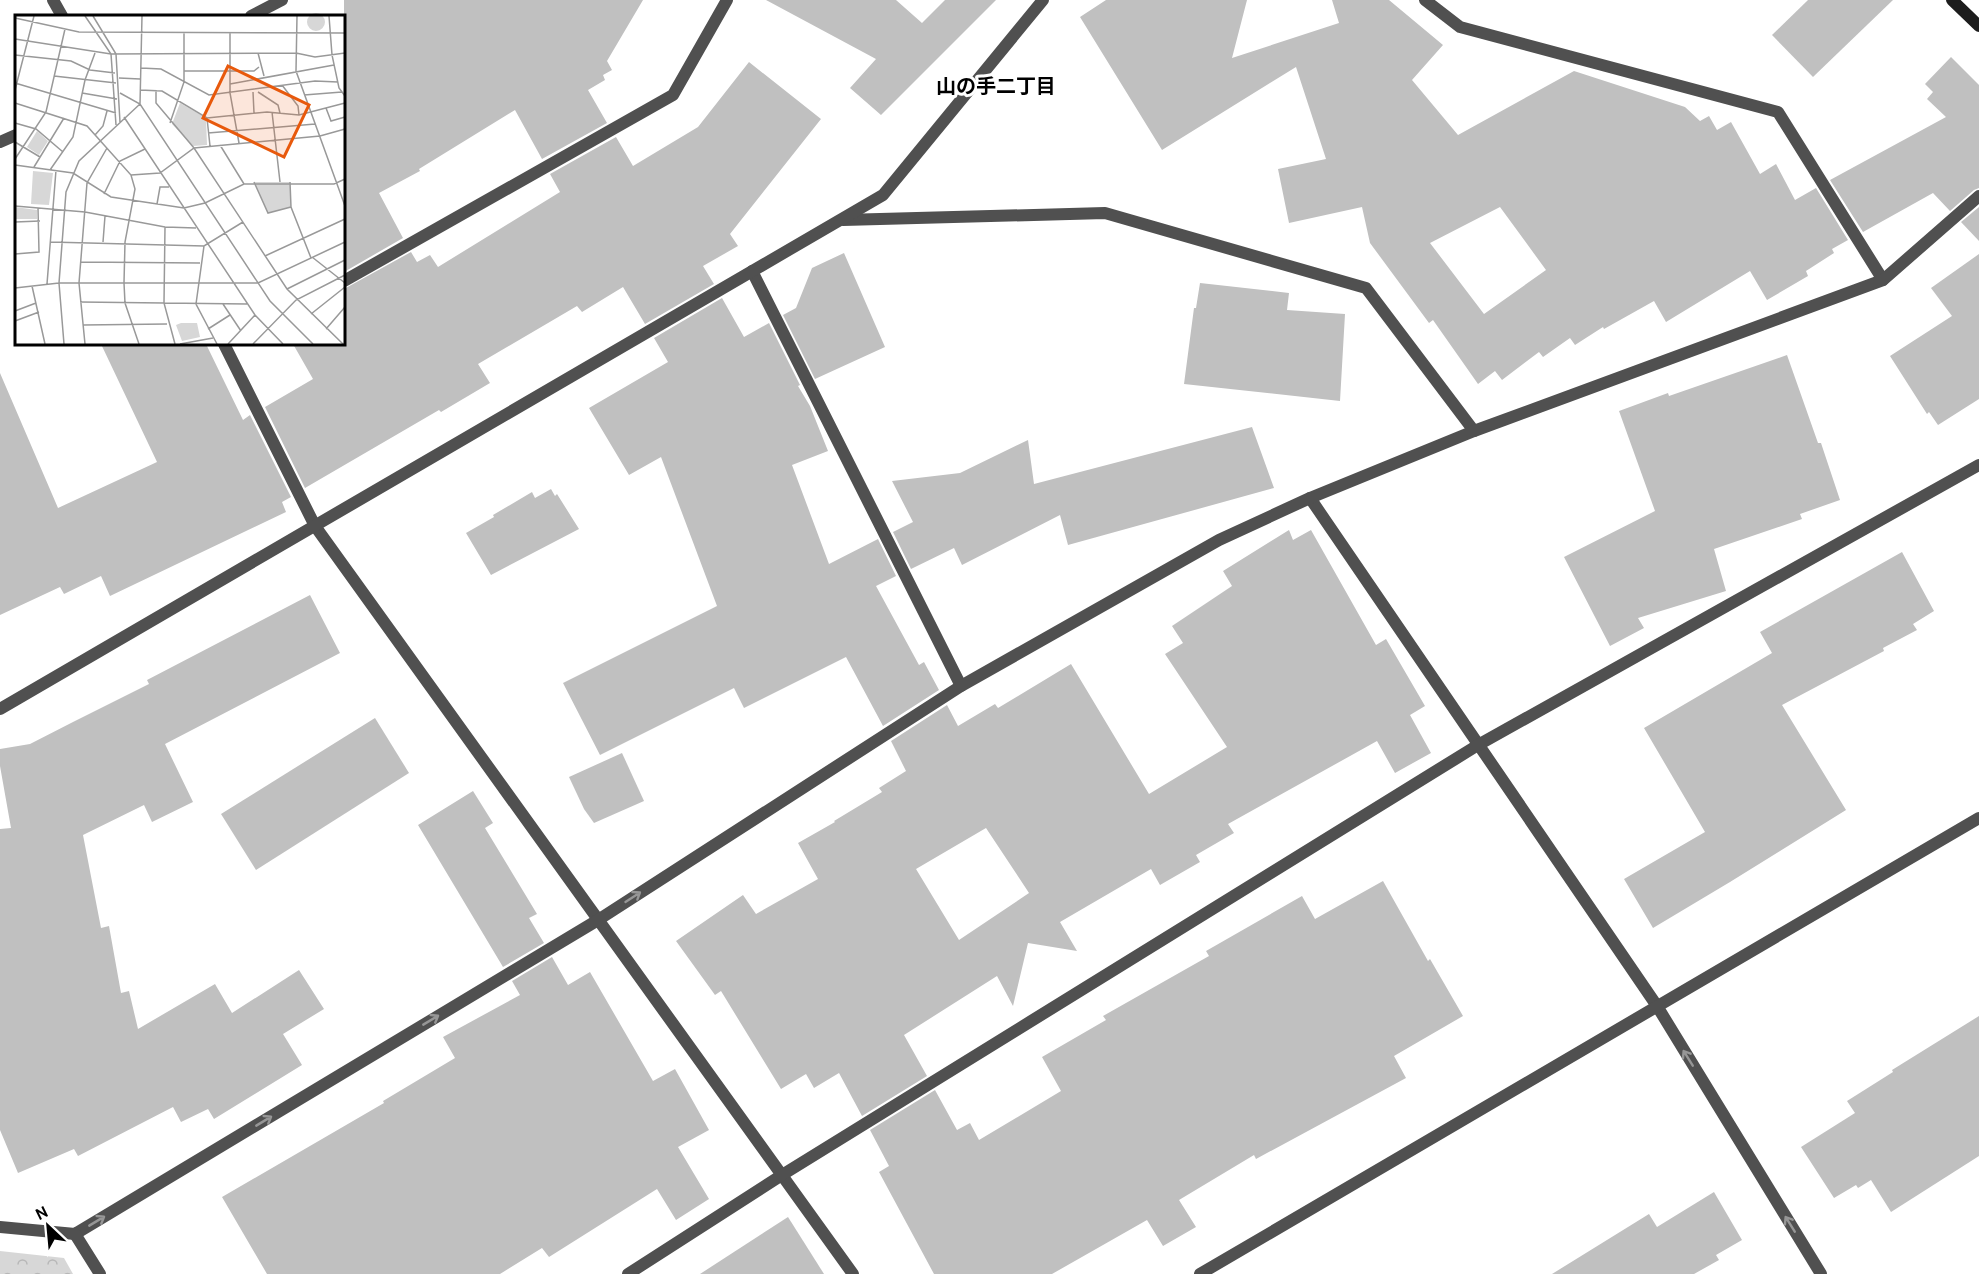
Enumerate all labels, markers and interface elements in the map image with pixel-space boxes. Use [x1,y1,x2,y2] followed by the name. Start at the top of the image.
[15,15,345,345] inset map
[936,74,1056,98] district label: 山の手二丁目
[625,891,641,903] one-way arrow
[422,1014,439,1026] one-way arrow
[1682,1050,1694,1067] one-way arrow
[255,1114,272,1126] one-way arrow
[18,1196,78,1256] north arrow
[32,1202,51,1224] text: N
[88,1215,105,1227] one-way arrow
[1784,1216,1796,1233] one-way arrow

